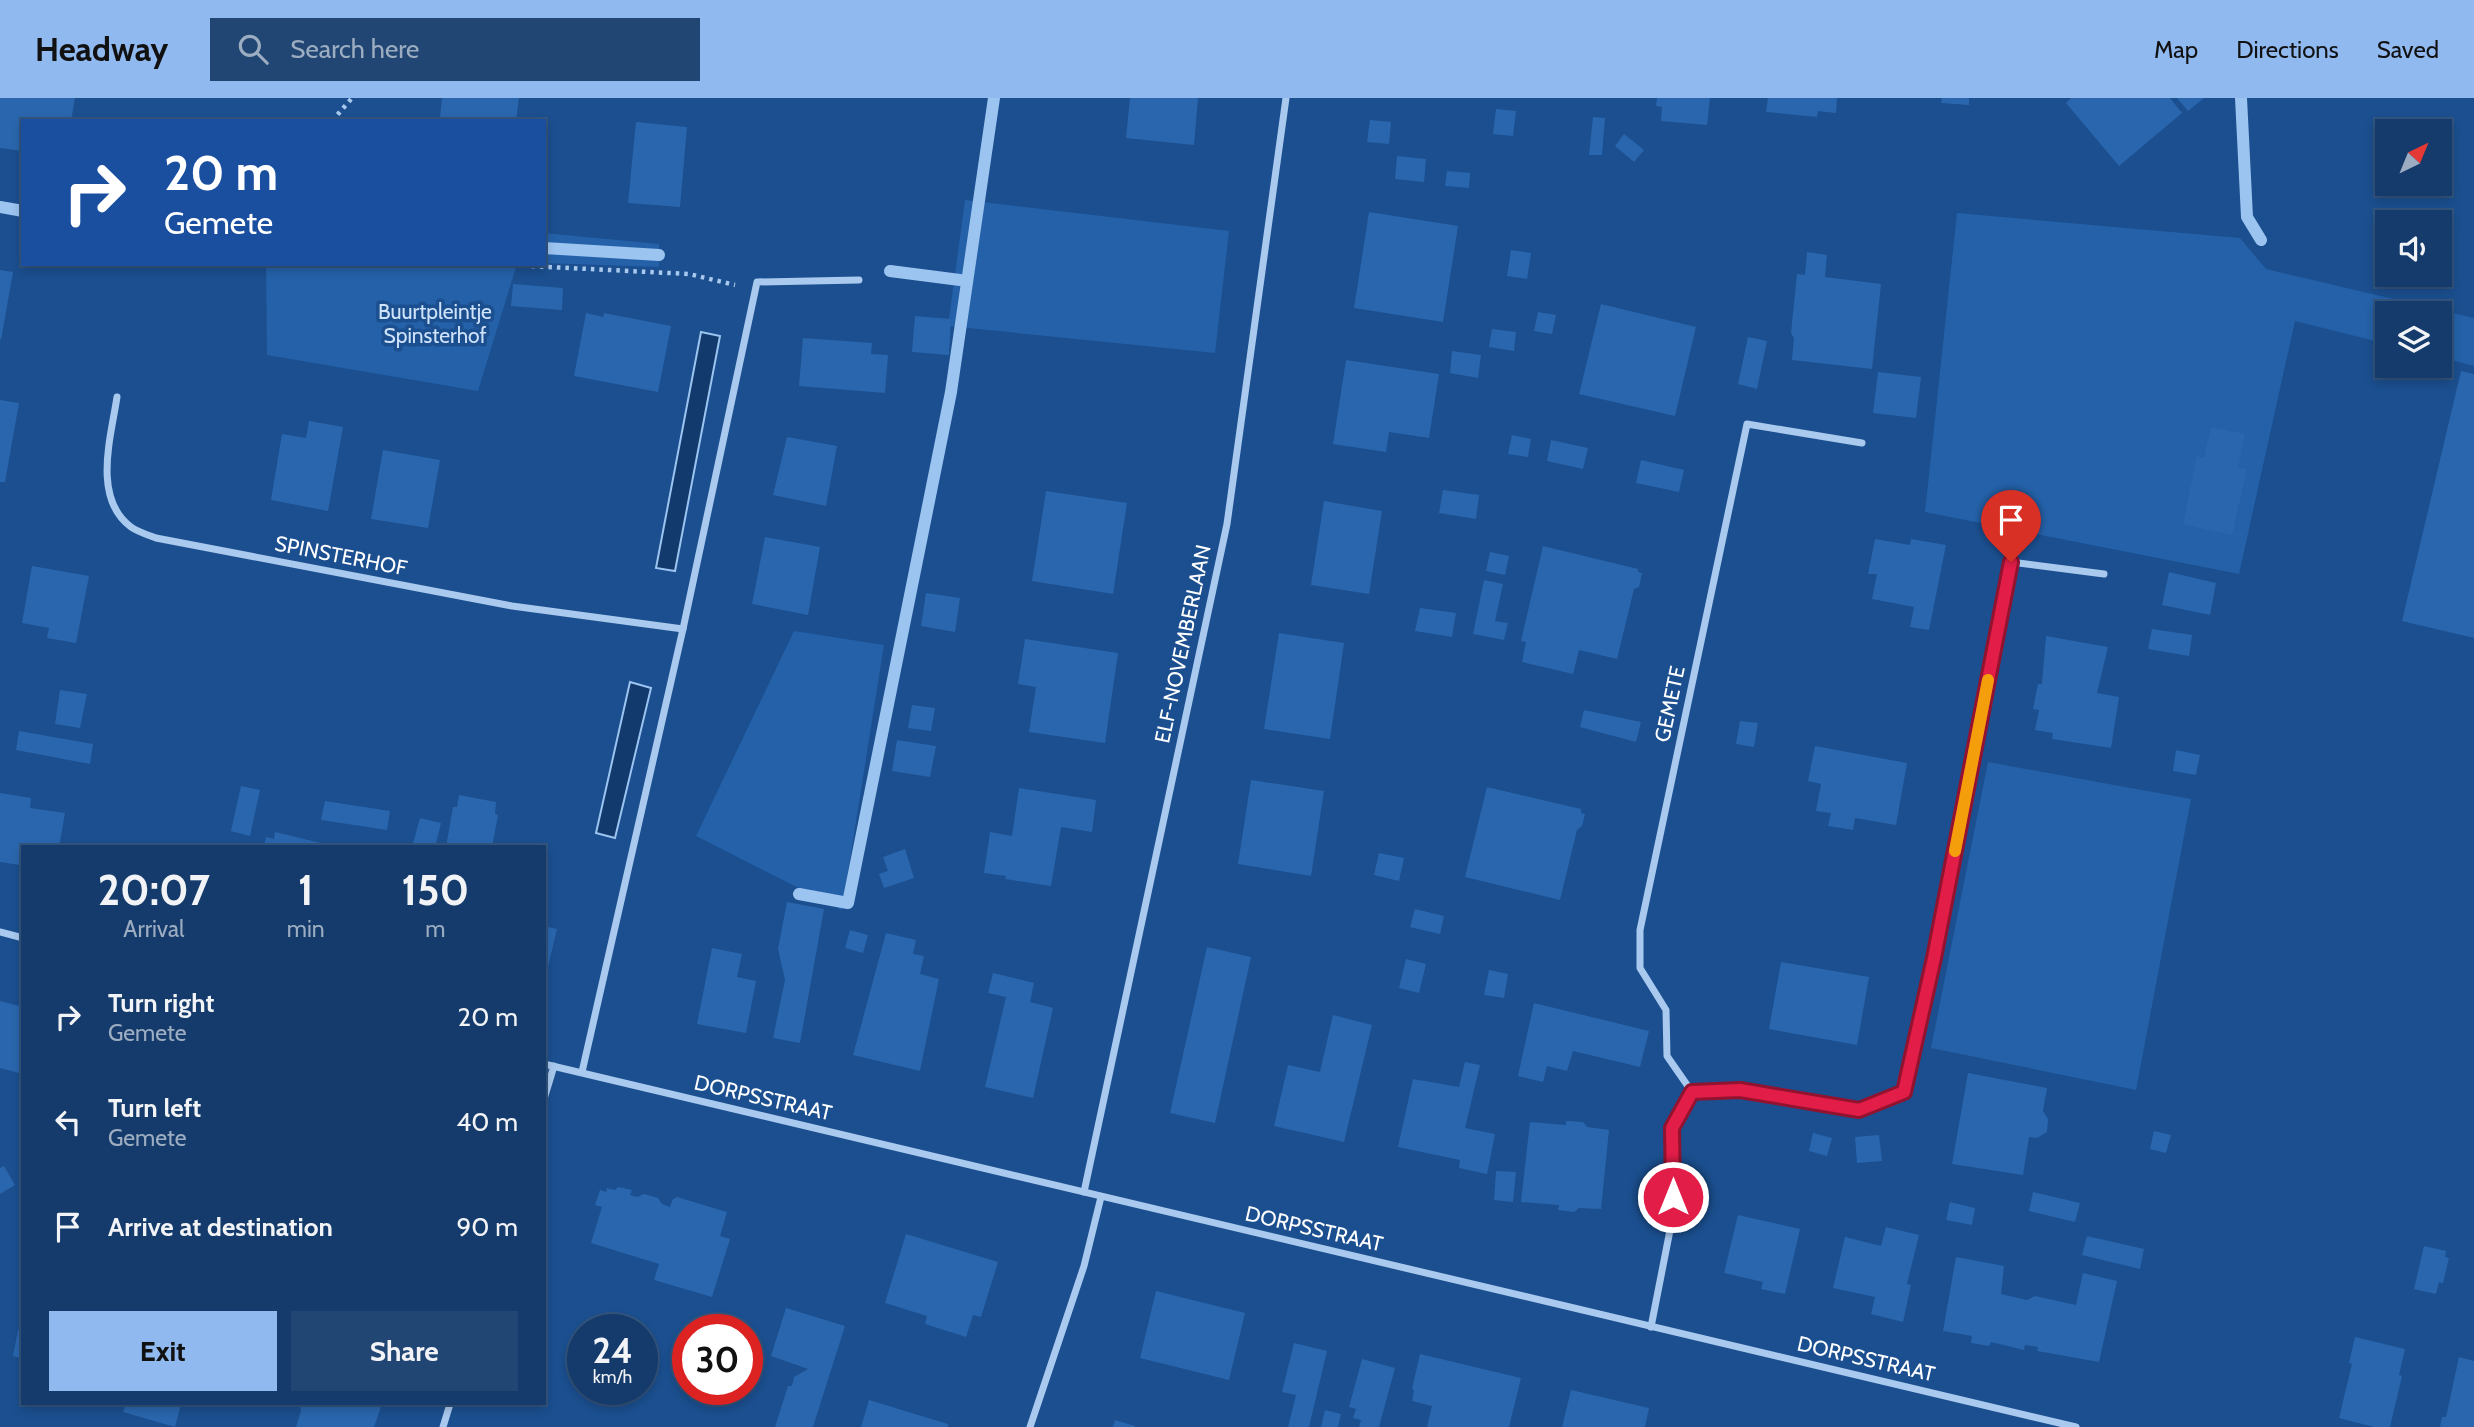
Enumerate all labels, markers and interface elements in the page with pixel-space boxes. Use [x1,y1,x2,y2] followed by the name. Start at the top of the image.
[210,18,700,81] search box
[35,29,168,69] text: Headway
[234,30,272,68] icon: search
[290,33,419,65] text: Search here
[2154,35,2198,64] text: Map
[2236,35,2339,64] text: Directions
[2377,35,2439,64] text: Saved
[2375,119,2452,196] north arrow
[2375,119,2452,378] map controls
[164,143,278,202] text: 20 m
[49,147,140,238] icon: right
[164,203,273,242] text: Gemete
[2375,210,2452,287] button: sound
[378,299,492,348] park label: Buurtpleintje Spinsterhof
[2375,301,2452,378] button: layers
[1981,490,2041,562] pin
[1992,501,2030,539] icon: arrive
[273,530,409,581] street label: SPINSTERHOF
[1149,542,1216,745] street label: ELF-NOVEMBERLAAN
[1649,664,1690,744] street label: GEMETE
[98,864,210,916] text: 20:07
[298,864,314,916] text: 1
[401,864,469,916] text: 150
[123,915,185,943] text: Arrival
[287,915,325,943] text: min
[425,915,445,943] text: m
[108,987,214,1019] text: Turn right
[49,998,87,1036] icon: right
[458,1001,518,1033] text: 20 m
[108,1019,187,1047] text: Gemete
[692,1070,834,1125] street label: DORPSSTRAAT
[108,1092,201,1124] text: Turn left
[49,1103,87,1141] icon: left
[456,1106,518,1138] text: 40 m
[108,1124,187,1152] text: Gemete
[1636,1160,1710,1234] position arrow
[1243,1201,1385,1256] street label: DORPSSTRAAT
[49,1208,87,1246] icon: arrive
[108,1211,333,1243] text: Arrive at destination
[456,1211,518,1243] text: 90 m
[49,1311,277,1391] button: Exit
[291,1311,518,1391] button: Share
[672,1314,763,1405] speed limit sign: 30
[592,1329,633,1372] text: 24
[1795,1331,1937,1386] street label: DORPSSTRAAT
[593,1366,632,1388] text: km/h

